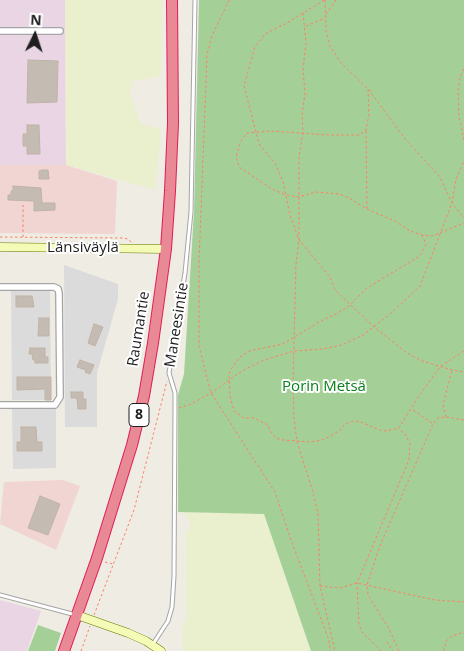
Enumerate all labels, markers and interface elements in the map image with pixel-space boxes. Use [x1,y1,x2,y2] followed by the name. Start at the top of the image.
[10,10,60,60] north arrow
[30,10,42,29] text: N
[47,239,119,257] street label: Länsiväylä
[161,281,193,369] street label: Maneesintie
[124,290,154,368] street label: Raumantie
[282,378,366,396] park label: Porin Metsä
[129,404,149,426] road number: 8

